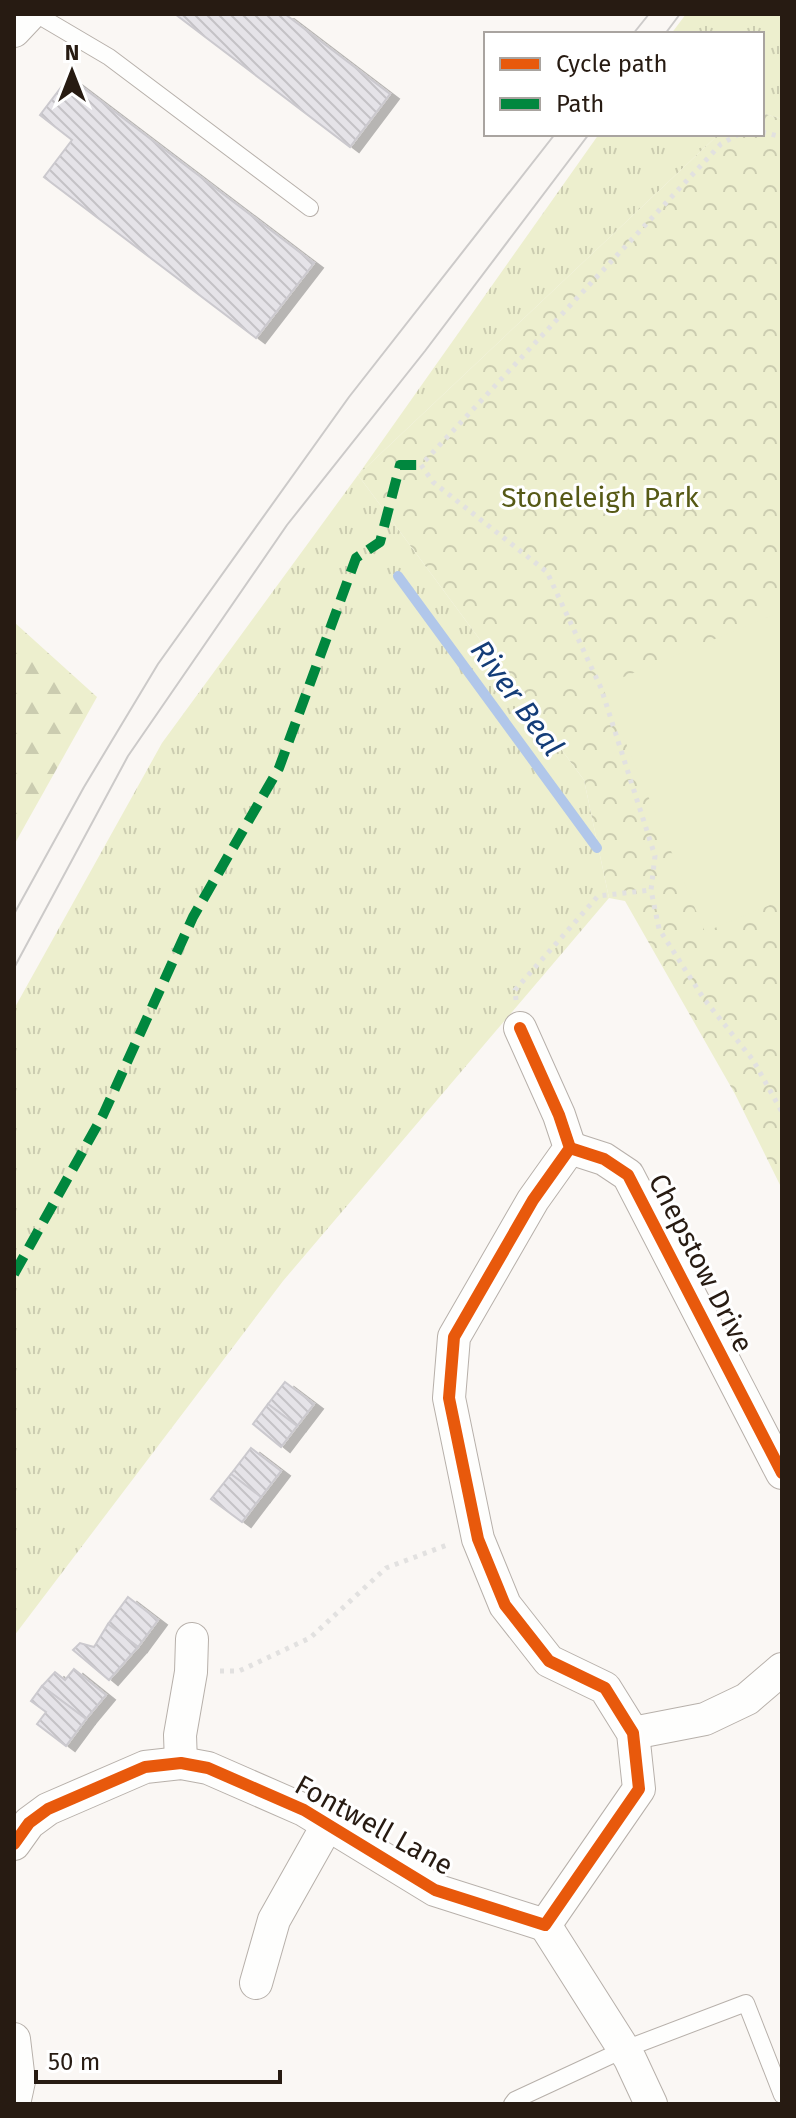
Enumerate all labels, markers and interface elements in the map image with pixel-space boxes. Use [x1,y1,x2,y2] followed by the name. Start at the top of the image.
[32,32,112,112] north arrow
[484,32,764,136] legend
[65,39,79,66] text: N
[556,50,668,78] text: Cycle path
[556,90,604,118] text: Path
[501,481,700,514] park label: Stoneleigh Park
[463,633,571,763] water label: River Beal
[642,1168,760,1358] street label: Chepstow Drive
[289,1768,459,1882] street label: Fontwell Lane
[36,2034,280,2084] scale bar
[48,2048,100,2076] text: 50 m

